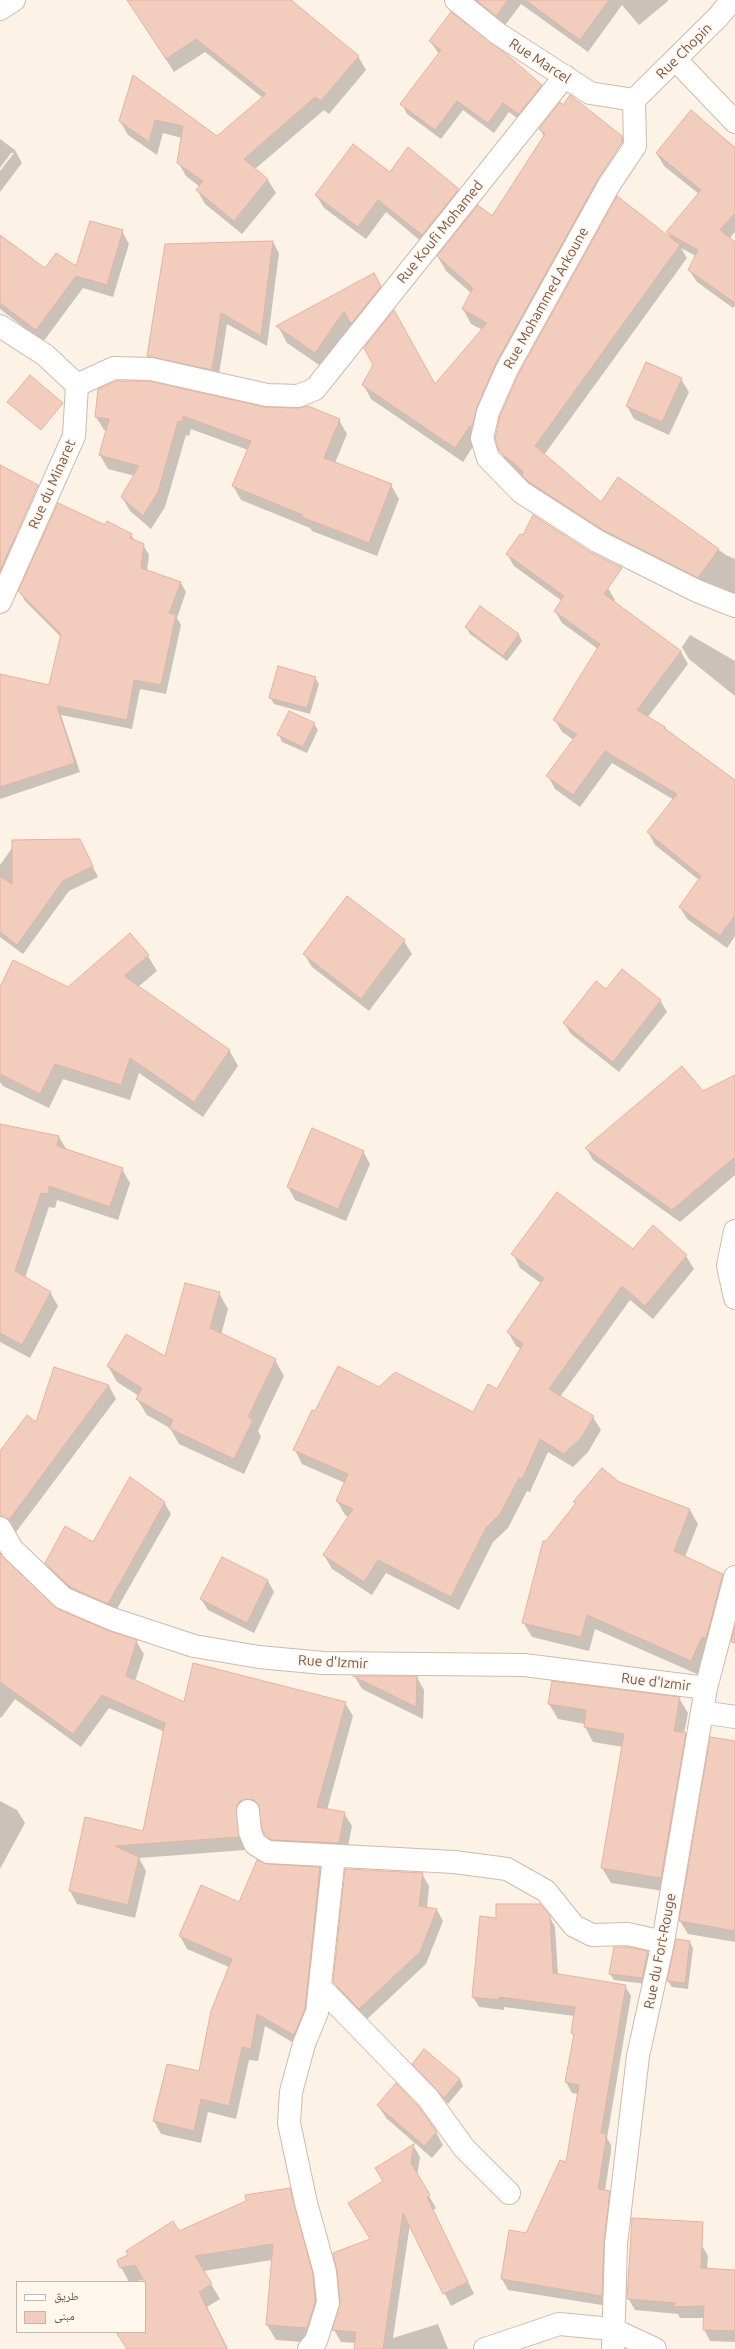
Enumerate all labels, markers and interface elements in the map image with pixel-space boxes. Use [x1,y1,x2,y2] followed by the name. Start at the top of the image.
[653,20,715,82] street label: Rue Chopin
[506,35,574,87] street label: Rue Marcel
[393,177,487,287] street label: Rue Koufi Mohamed
[500,224,592,372] street label: Rue Mohammed Arkoune
[25,437,79,531] street label: Rue du Minaret
[298,1652,368,1672] street label: Rue d'Izmir
[620,1669,692,1695] street label: Rue d'Izmir
[641,1892,679,2010] street label: Rue du Fort-Rouge
[16,2281,146,2333] legend
[54,2289,79,2302] text: طريق
[54,2309,75,2322] text: مبنى

